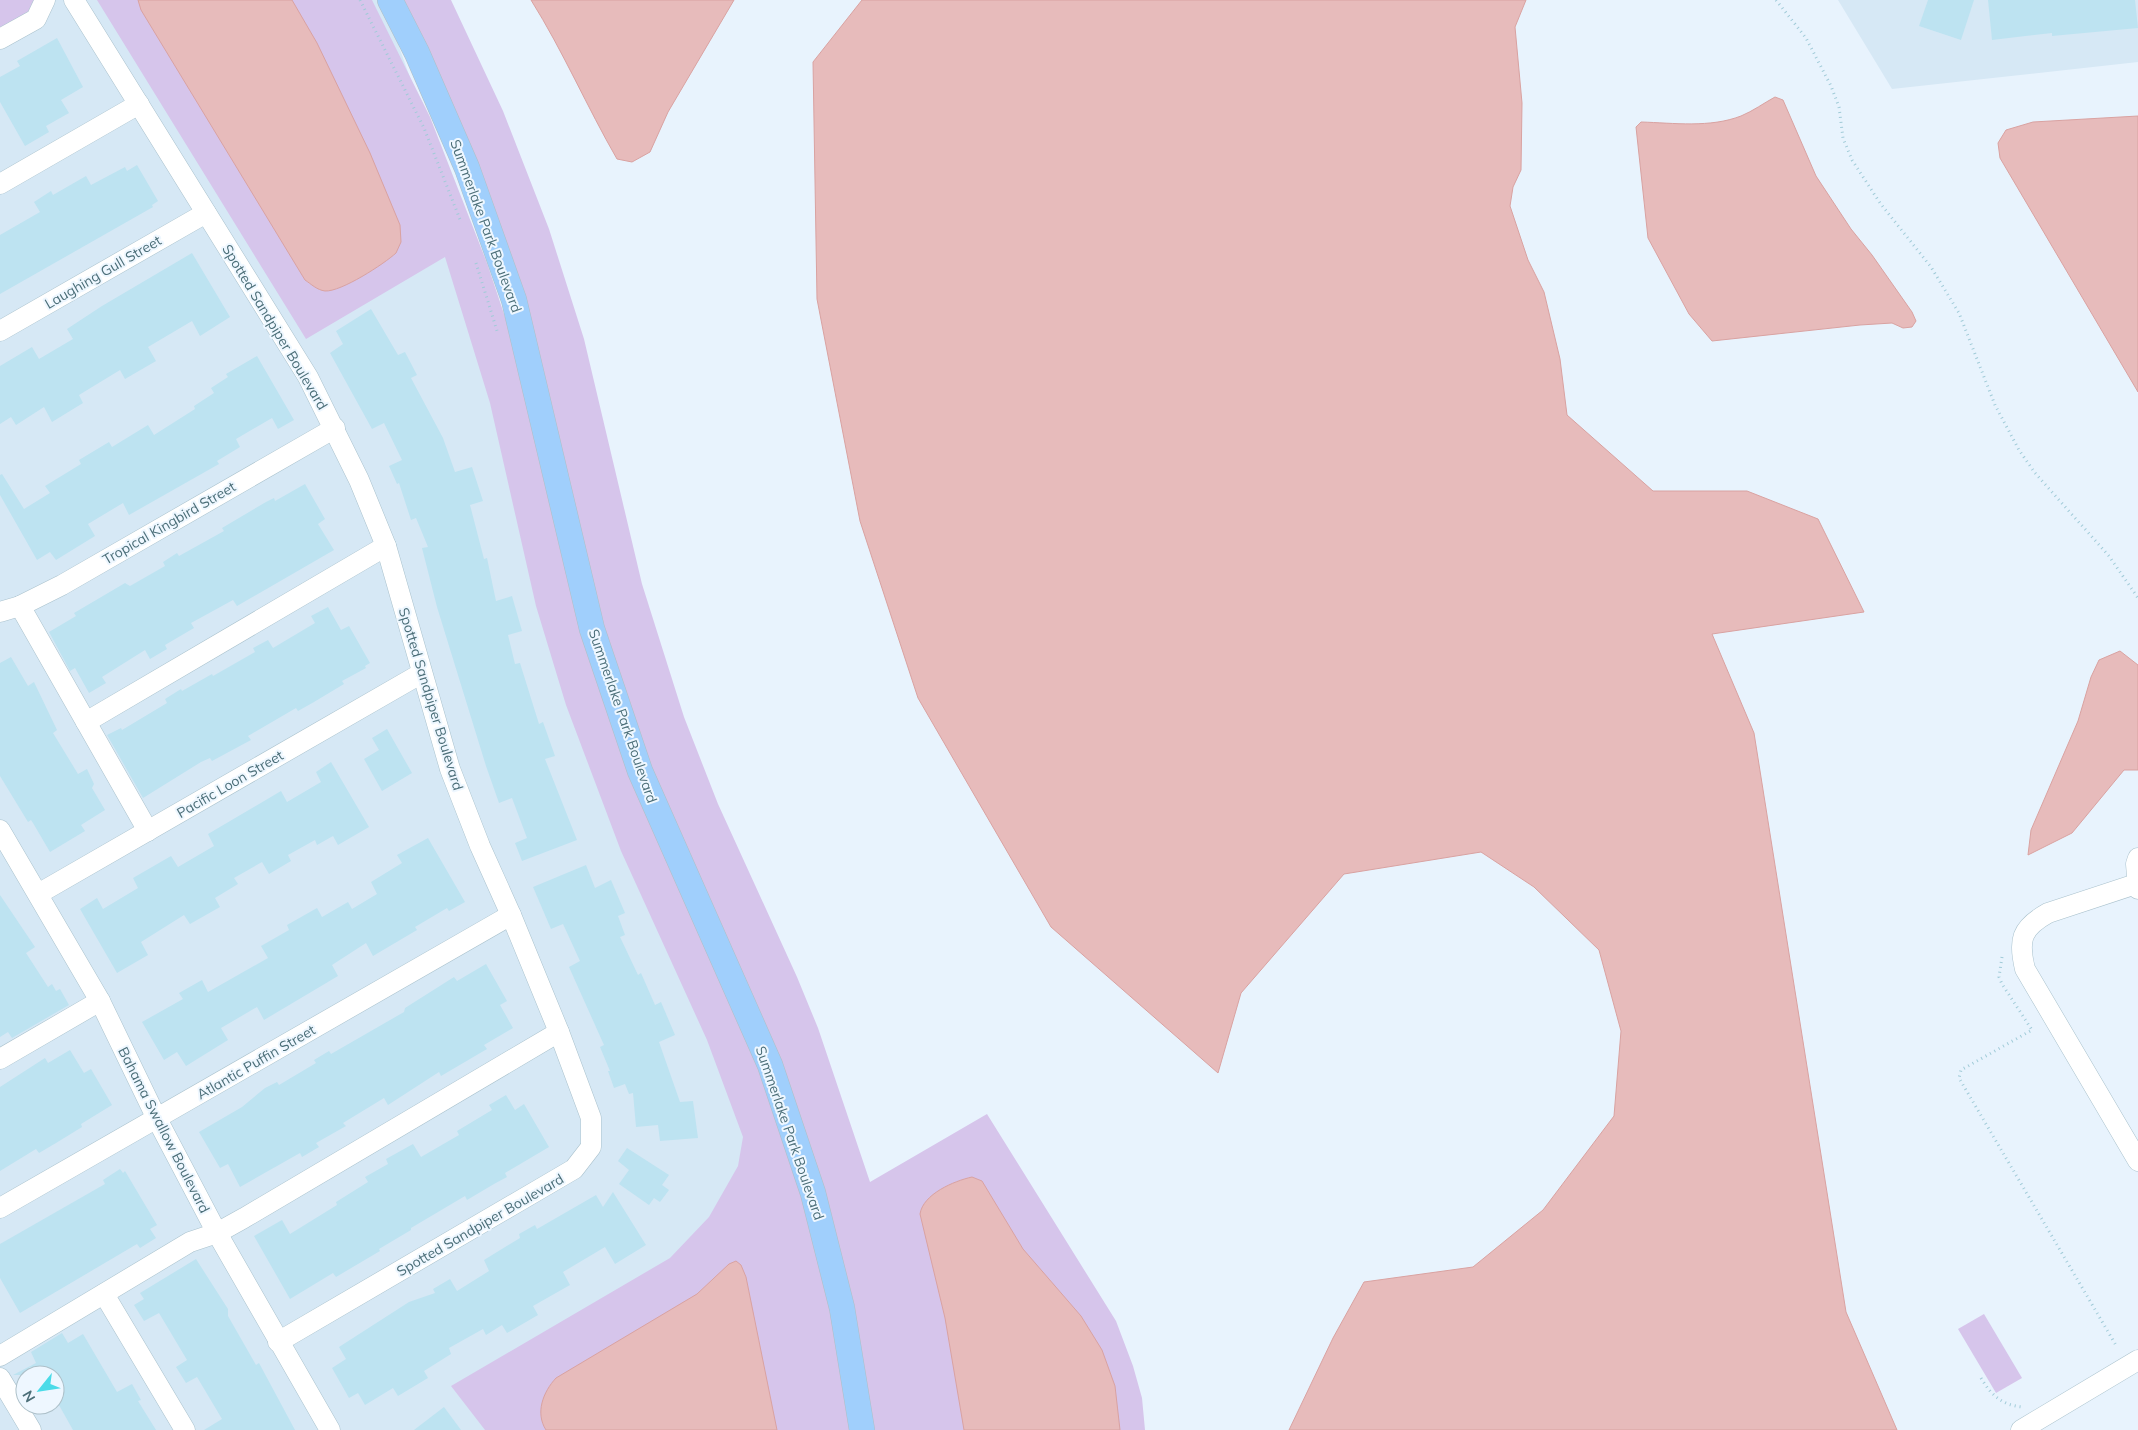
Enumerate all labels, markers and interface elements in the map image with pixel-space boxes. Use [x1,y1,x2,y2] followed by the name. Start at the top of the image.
[446,137,526,315] street label: Summerlake Park Boulevard
[41,231,165,313] street label: Laughing Gull Street
[218,241,332,413] street label: Spotted Sandpiper Boulevard
[99,477,239,568] street label: Tropical Kingbird Street
[395,606,467,792] street label: Spotted Sandpiper Boulevard
[585,627,661,805] street label: Summerlake Park Boulevard
[173,746,287,822] street label: Pacific Loon Street
[193,1021,319,1103] street label: Atlantic Puffin Street
[114,1044,214,1216] street label: Bahama Swallow Boulevard
[752,1044,828,1222] street label: Summerlake Park Boulevard
[393,1170,567,1280] street label: Spotted Sandpiper Boulevard
[15,1365,65,1415] north arrow
[18,1387,39,1406] text: N

